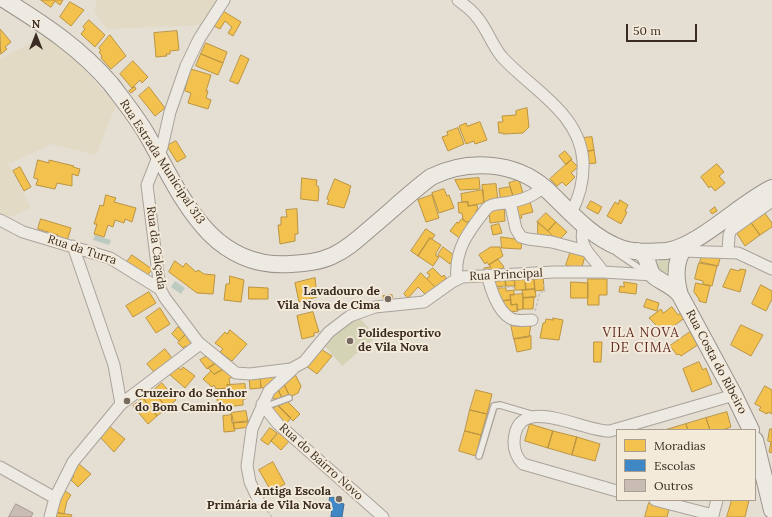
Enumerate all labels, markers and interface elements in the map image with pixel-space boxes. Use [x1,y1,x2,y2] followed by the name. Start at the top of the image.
[16,16,56,56] north arrow
[628,16,699,42] scale bar
[32,17,40,31] text: N
[633,23,661,38] text: 50 m
[116,97,208,227] street label: Rua Estrada Municipal 313
[143,205,169,291] street label: Rua da Calçada
[46,232,118,268] street label: Rua da Turra
[469,266,543,284] street label: Rua Principal
[277,285,380,313] place label: Lavadouro de Vila Nova de Cima
[383,294,393,304] marker: Lavadouro de Vila Nova de Cima
[682,307,750,417] street label: Rua Costa do Ribeiro
[602,325,680,356] district label: VILA NOVA DE CIMA
[358,327,441,355] place label: Polidesportivo de Vila Nova
[345,336,355,346] marker: Polidesportivo de Vila Nova
[135,387,247,415] place label: Cruzeiro do Senhor do Bom Caminho
[122,396,132,406] marker: Cruzeiro do Senhor do Bom Caminho
[276,421,366,503] street label: Rua do Bairro Novo
[616,429,756,501] legend
[654,438,706,453] text: Moradias
[654,458,695,473] text: Escolas
[654,478,693,493] text: Outros
[207,485,331,513] place label: Antiga Escola Primária de Vila Nova
[334,494,344,504] marker: Antiga Escola Primária de Vila Nova

